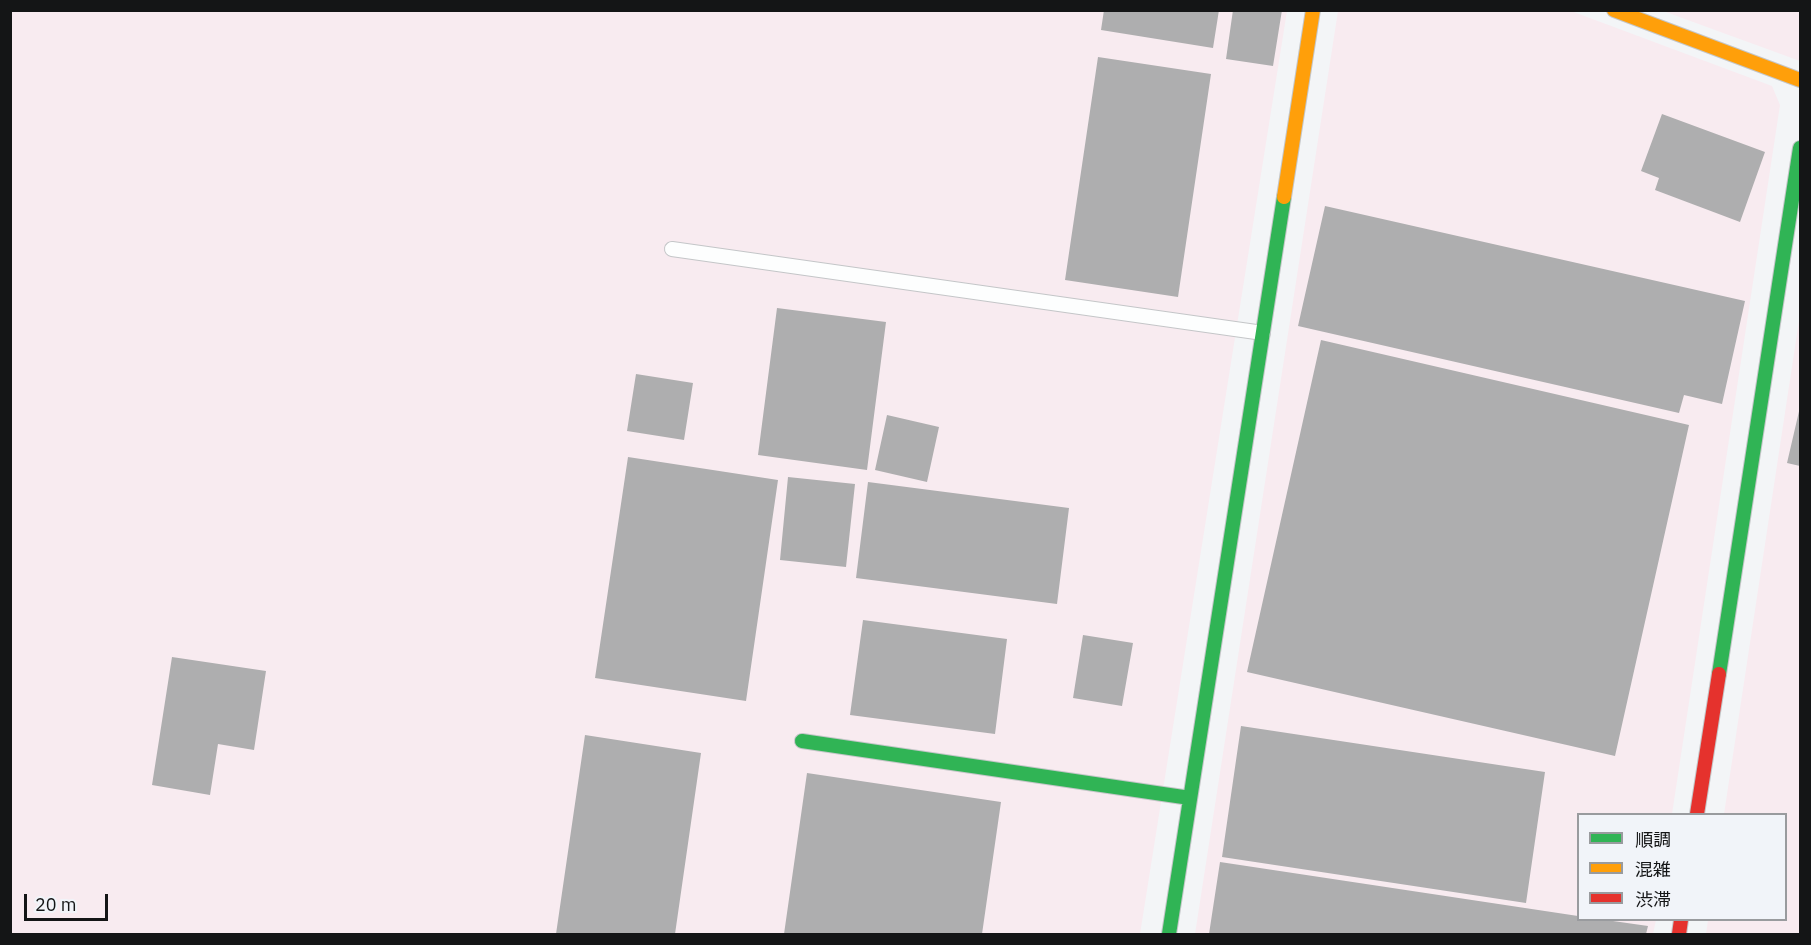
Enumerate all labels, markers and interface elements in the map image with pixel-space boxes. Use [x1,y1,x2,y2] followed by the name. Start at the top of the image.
[1577,813,1787,921] legend
[1635,828,1671,851] text: 順調
[1635,858,1671,881] text: 混雑
[27,882,111,920] scale bar
[1635,888,1671,911] text: 渋滞
[35,893,77,916] text: 20 m

